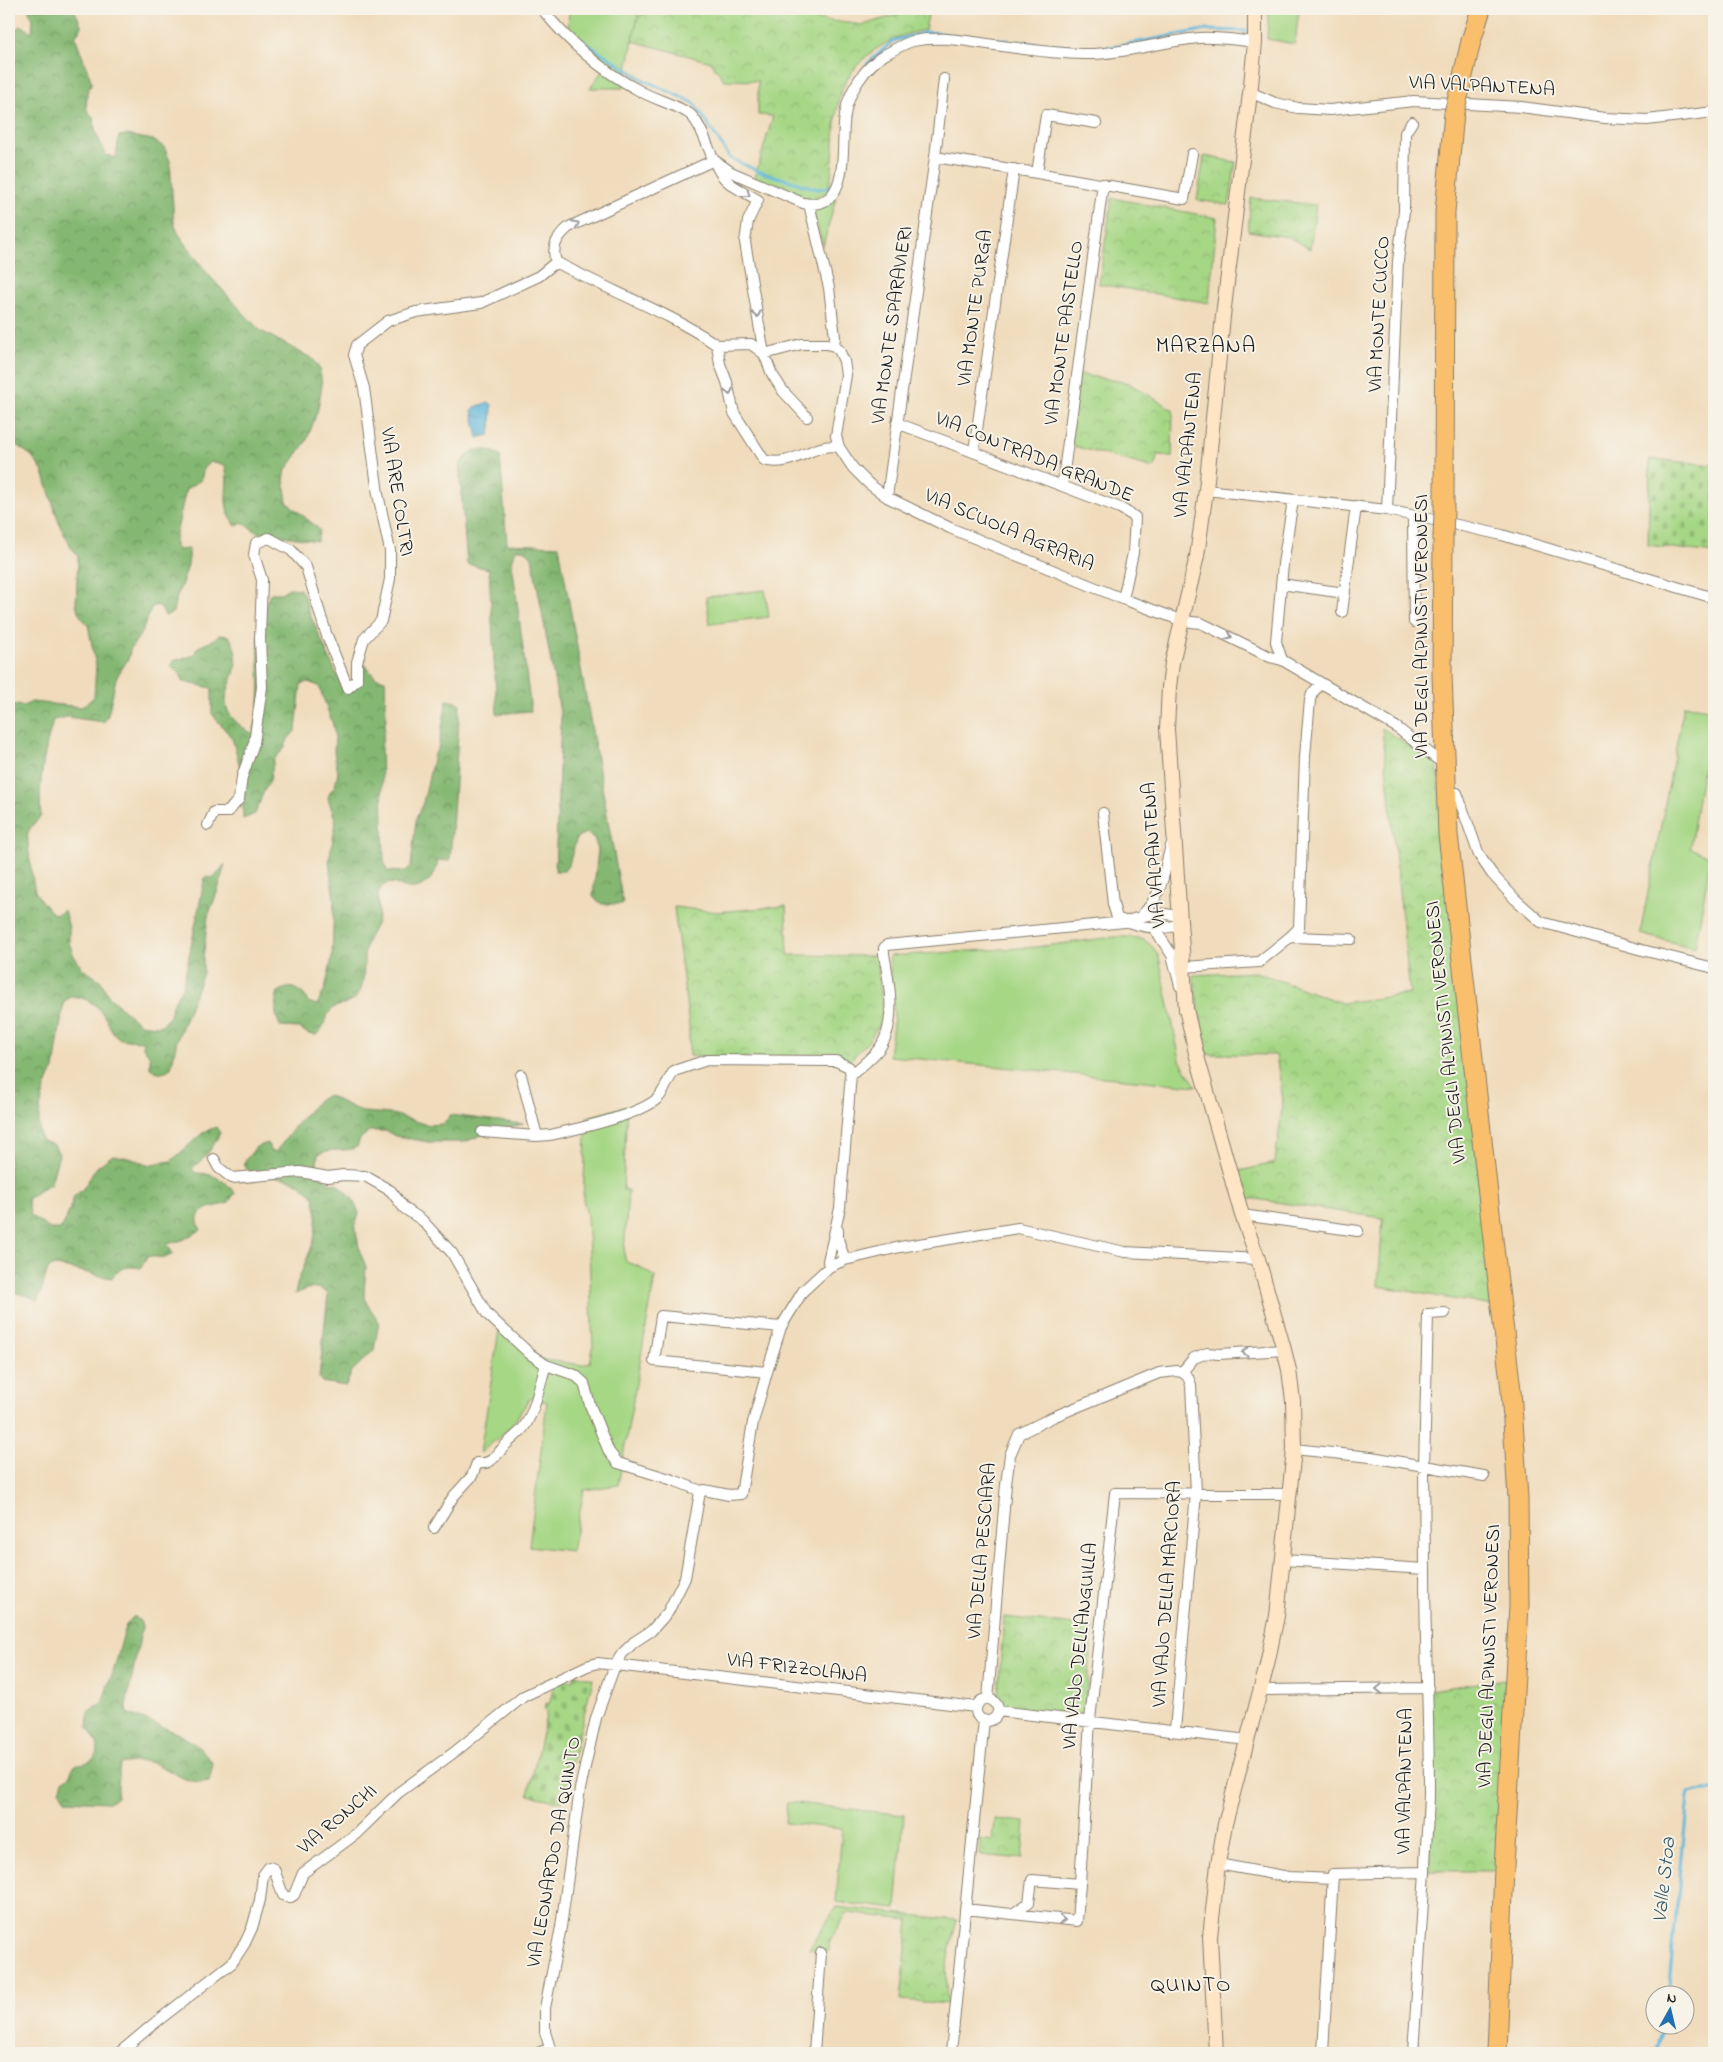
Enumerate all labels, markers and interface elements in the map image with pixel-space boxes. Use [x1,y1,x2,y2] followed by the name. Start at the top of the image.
[1407,69,1556,105] street label: VIA VALPANTENA
[742,187,751,197] one-way arrow
[571,220,580,230] one-way arrow
[865,224,921,427] street label: VIA MONTE SPARAVIERI
[951,228,1001,389] street label: VIA MONTE PURGA
[1361,235,1399,394] street label: VIA MONTE CUCCO
[1038,239,1092,428] street label: VIA MONTE PASTELLO
[751,310,761,318] one-way arrow
[1156,331,1256,363] district label: MARZANA
[1167,371,1211,520] street label: VIA VALPANTENA
[723,387,734,396] one-way arrow
[930,405,1137,511] street label: VIA CONTRADA GRANDE
[371,425,420,558] street label: VIA ARE COLTRI
[919,482,1098,580] street label: VIA SCUOLA AGRARIA
[1408,494,1437,759] street label: VIA DEGLI ALPINISTI VERONESI
[1223,630,1232,640] one-way arrow
[1135,781,1175,930] street label: VIA VALPANTENA
[1419,899,1475,1166] street label: VIA DEGLI ALPINISTI VERONESI
[1241,1347,1249,1358] one-way arrow
[961,1462,1005,1641] street label: VIA DELLA PESCIARA
[1146,1480,1190,1709] street label: VIA VAJO DELLA MARCIORA
[1471,1524,1509,1789] street label: VIA DEGLI ALPINISTI VERONESI
[1056,1541,1106,1752] street label: VIA VAJO DELL'ANGUILLA
[724,1646,869,1692] street label: VIA FRIZZOLANA
[1375,1684,1382,1694] one-way arrow
[1390,1708,1422,1855] street label: VIA VALPANTENA
[520,1734,590,1971] street label: VIA LEONARDO DA QUINTO
[291,1778,384,1863] street label: VIA RONCHI
[1646,1835,1684,1924] water label: Valle Stoa
[1059,1914,1067,1925] one-way arrow
[1150,1970,1232,2002] district label: QUINTO
[1646,1984,1696,2034] north arrow
[1665,1988,1678,2010] text: N

